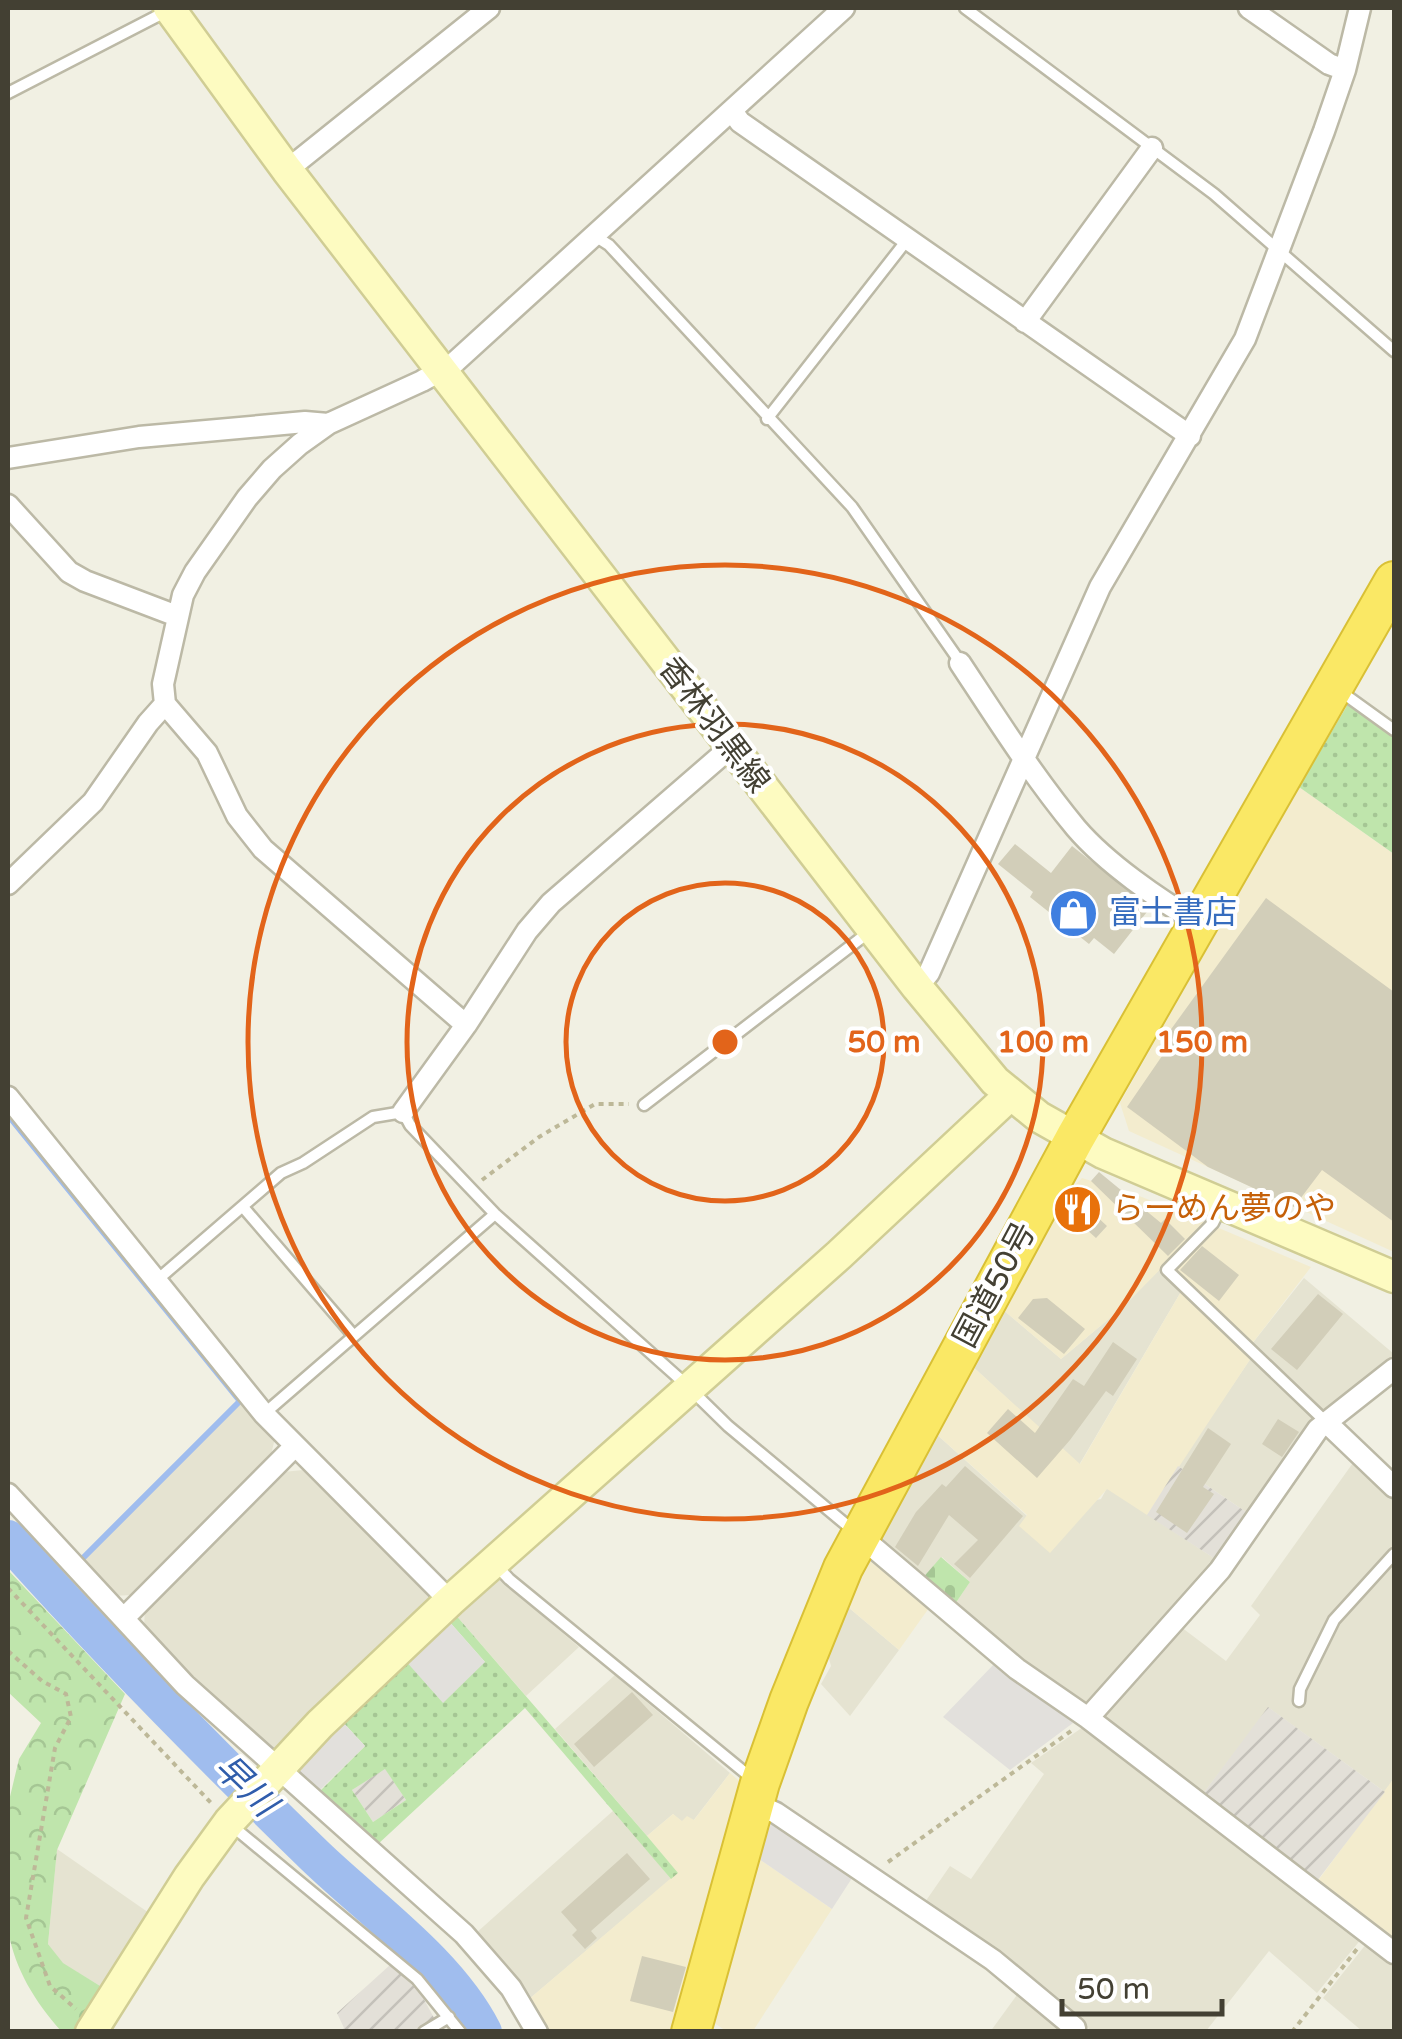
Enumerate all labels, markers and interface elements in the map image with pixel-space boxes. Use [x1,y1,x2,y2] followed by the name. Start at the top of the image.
[651,650,777,800] street label: 香林羽黒線
[1048,887,1100,939] shop icon: 富士書店
[1109,894,1237,932] place label: 富士書店
[707,1024,743,1060] centre of rings
[847,1024,921,1061] text: 50 m
[997,1024,1089,1061] text: 100 m
[1156,1024,1248,1061] text: 150 m
[1051,1183,1103,1235] restaurant icon: らーめん夢のや
[1112,1190,1336,1228] place label: らーめん夢のや
[946,1216,1044,1354] street label: 国道50号
[205,1747,288,1828] water label: 早川
[1062,1954,1222,2016] scale bar
[1077,1971,1150,2008] text: 50 m

